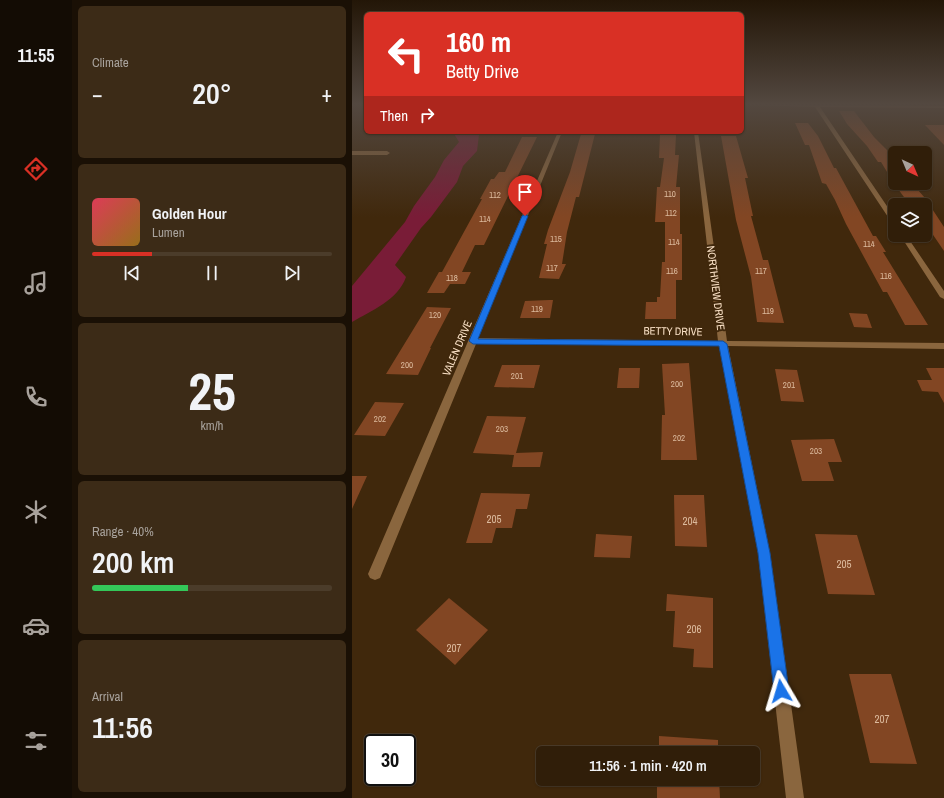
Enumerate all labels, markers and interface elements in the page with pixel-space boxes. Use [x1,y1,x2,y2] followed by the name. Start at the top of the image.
[446,23,511,61] text: 160 m
[380,28,432,80] icon: left
[18,43,54,68] text: 11:55
[92,54,129,71] text: Climate
[446,59,519,84] text: Betty Drive
[192,73,232,113] text: 20°
[92,79,103,109] text: −
[321,79,332,109] text: +
[416,104,438,126] icon: right
[380,105,408,126] text: Then
[888,146,932,190] north arrow
[888,146,932,242] map controls
[22,155,50,183] icon: directions
[508,175,542,216] pin
[514,181,536,203] icon: arrive
[664,188,676,200] house number: 110
[489,189,501,201] house number: 112
[888,198,932,242] button: layers
[152,203,227,224] text: Golden Hour
[665,207,677,219] house number: 112
[479,213,491,225] house number: 114
[152,224,185,241] text: Lumen
[550,233,562,245] house number: 115
[668,236,680,248] house number: 114
[863,238,875,250] house number: 114
[704,245,728,331] street label: NORTHVIEW DRIVE
[121,262,143,284] icon: previous
[201,262,223,284] icon: pause
[281,262,303,284] icon: next
[546,262,558,274] house number: 117
[666,265,678,277] house number: 116
[755,265,767,277] house number: 117
[22,269,50,297] icon: music
[880,270,892,282] house number: 116
[446,272,458,284] house number: 118
[531,303,543,315] house number: 119
[762,305,774,317] house number: 119
[429,309,441,321] house number: 120
[439,318,475,378] street label: VALEN DRIVE
[643,323,703,339] street label: BETTY DRIVE
[188,356,236,426] text: 25
[401,359,413,371] house number: 200
[511,370,523,382] house number: 201
[671,378,683,390] house number: 200
[783,379,795,391] house number: 201
[22,383,50,411] icon: phone
[374,413,386,425] house number: 202
[200,417,224,434] text: km/h
[496,423,508,435] house number: 203
[673,432,685,444] house number: 202
[810,445,822,457] house number: 203
[22,498,50,526] icon: climate
[486,512,502,526] house number: 205
[682,514,698,528] house number: 204
[92,523,154,540] text: Range · 40%
[92,542,174,582] text: 200 km
[836,557,852,571] house number: 205
[22,612,50,640] icon: car
[686,622,702,636] house number: 206
[446,641,462,655] house number: 207
[760,670,802,712] position arrow
[92,688,123,705] text: Arrival
[92,707,153,747] text: 11:56
[874,712,890,726] house number: 207
[22,727,50,755] icon: filters
[364,734,416,786] speed limit sign: 30
[589,755,707,776] text: 11:56 · 1 min · 420 m

